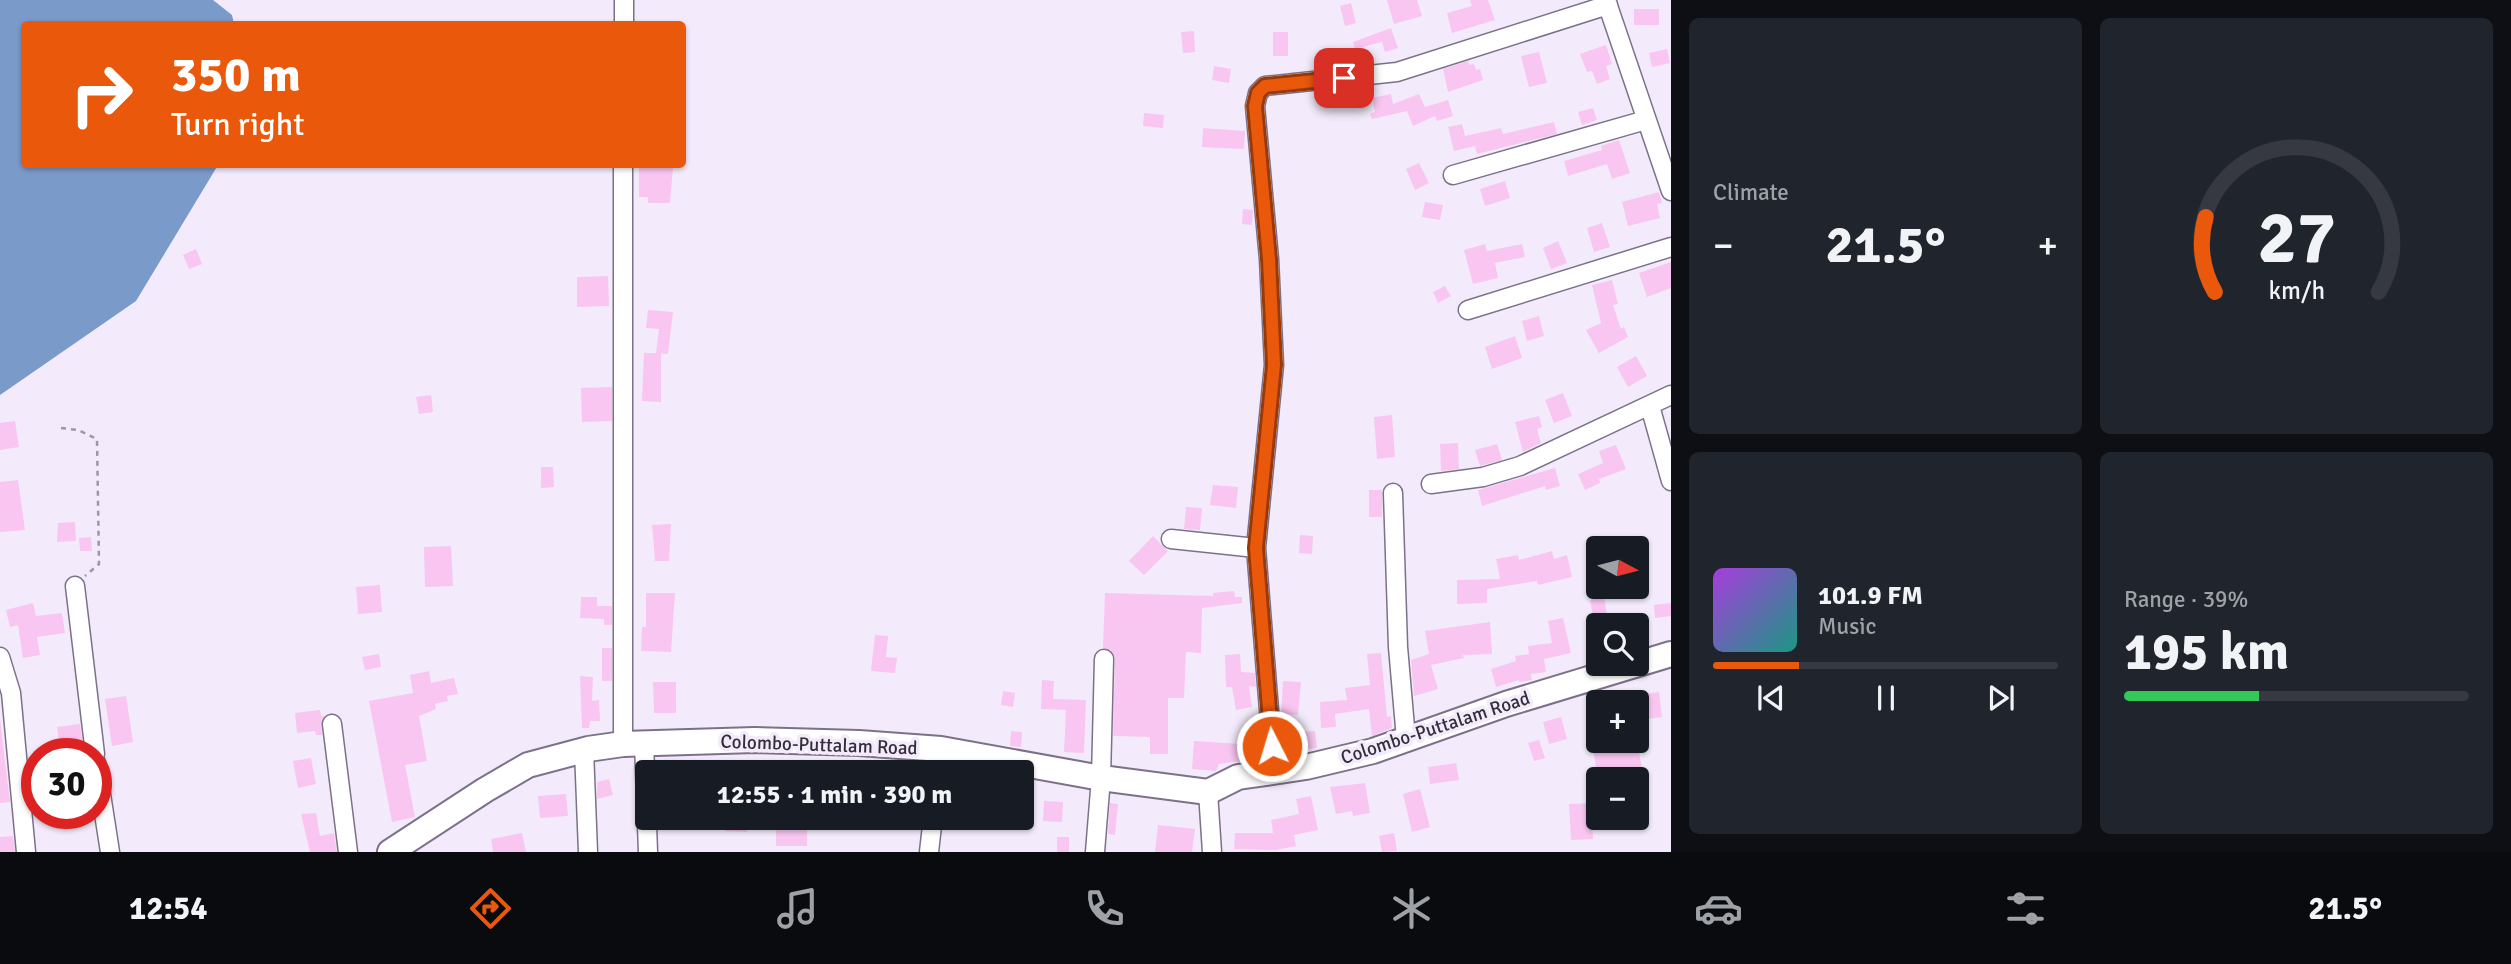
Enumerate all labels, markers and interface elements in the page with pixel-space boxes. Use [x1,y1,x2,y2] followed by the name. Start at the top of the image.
[171,45,301,105] text: 350 m
[1314,48,1374,108] pin
[56,49,147,140] icon: right
[1325,59,1363,97] icon: arrive
[171,105,304,144] text: Turn right
[1713,178,1789,207] text: Climate
[2257,194,2336,283] text: 27
[1826,213,1945,277] text: 21.5°
[1713,222,1734,269] text: −
[2037,222,2058,269] text: +
[2268,275,2325,306] text: km/h
[1586,536,1648,598] north arrow
[1586,536,1649,830] map controls
[1818,580,1923,612] text: 101.9 FM
[2124,585,2248,614] text: Range · 39%
[1818,612,1876,641] text: Music
[1586,613,1649,676] button: search
[2124,620,2289,684] text: 195 km
[1752,679,1790,717] icon: previous
[1867,679,1905,717] icon: pause
[1982,679,2020,717] icon: next
[1338,686,1533,770] street label: Colombo-Puttalam Road
[1586,690,1649,753] button: +
[1235,709,1309,783] position arrow
[720,730,918,760] street label: Colombo-Puttalam Road
[21,738,112,829] speed limit sign: 30
[1586,767,1649,830] button: −
[717,779,952,811] text: 12:55 · 1 min · 390 m
[466,884,515,933] icon: directions
[773,884,822,933] icon: music
[1080,884,1129,933] icon: phone
[1387,884,1436,933] icon: climate
[1694,884,1743,933] icon: car
[2001,884,2050,933] icon: filters
[129,889,208,928] text: 12:54
[2308,889,2382,928] text: 21.5°

